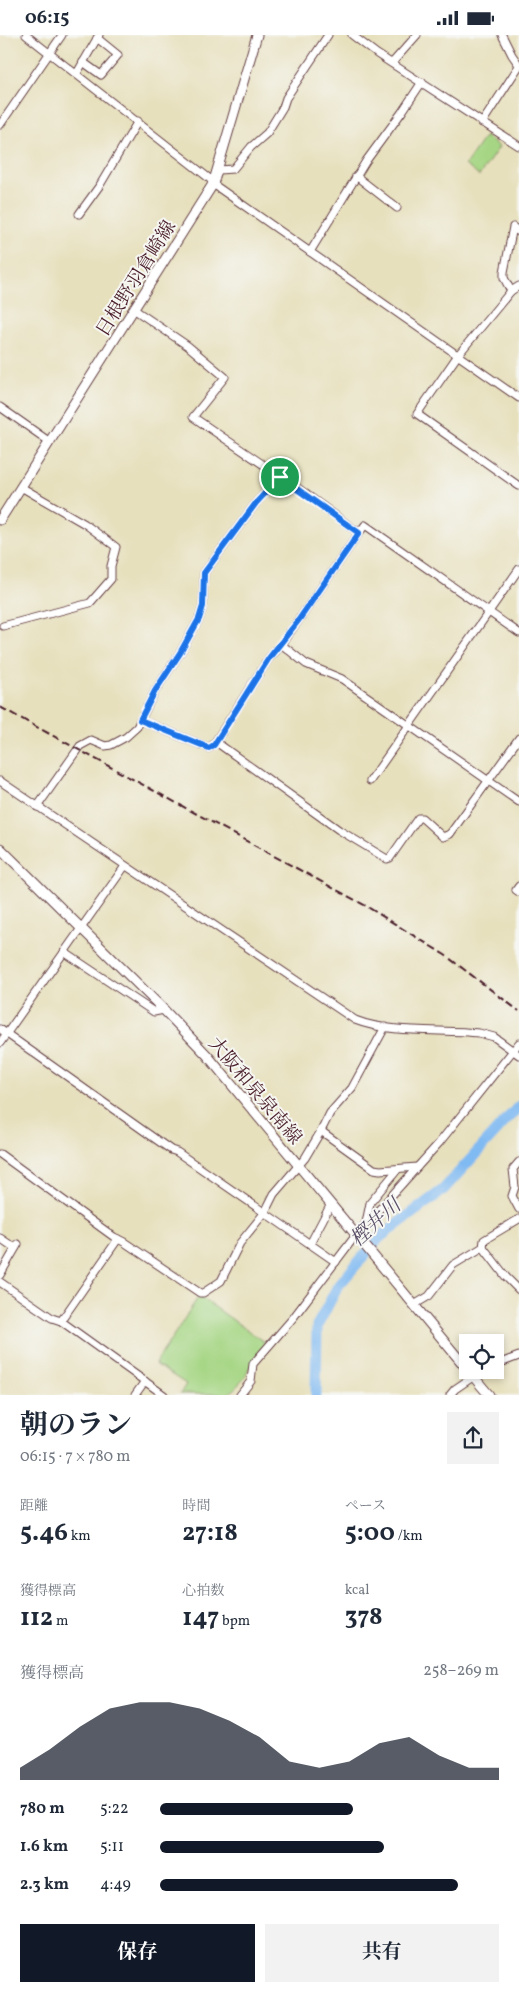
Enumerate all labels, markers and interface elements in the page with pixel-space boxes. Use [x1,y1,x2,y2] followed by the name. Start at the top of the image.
[25,5,69,31] text: 06:15
[90,216,183,342] street label: 日根野羽倉崎線
[259,456,301,498] pin
[266,463,294,491] icon: arrive
[202,1032,307,1151] street label: 大阪和泉泉南線
[345,1192,409,1254] water label: 樫井川
[459,1334,504,1379] map controls
[459,1334,504,1379] button: locate
[20,1407,132,1446] text: 朝のラン
[447,1412,499,1464] button: share
[20,1446,130,1468] text: 06:15 · 7 × 780 m
[20,1497,48,1516] text: 距離
[182,1497,210,1516] text: 時間
[345,1497,386,1516] text: ペース
[20,1516,68,1551] text: 5.46
[182,1516,238,1551] text: 27:18
[345,1516,395,1551] text: 5:00
[68,1527,91,1546] text: km
[395,1527,423,1546] text: /km
[345,1581,370,1600] text: kcal
[20,1582,76,1601] text: 獲得標高
[182,1582,224,1601] text: 心拍数
[345,1600,383,1635] text: 378
[20,1601,53,1636] text: 112
[182,1601,219,1636] text: 147
[53,1612,68,1631] text: m
[219,1612,250,1631] text: bpm
[423,1660,499,1682] text: 258–269 m
[20,1663,84,1685] text: 獲得標高
[20,1798,65,1820] text: 780 m
[100,1798,129,1820] text: 5:22
[20,1836,68,1858] text: 1.6 km
[100,1836,124,1858] text: 5:11
[20,1874,69,1896] text: 2.3 km
[100,1874,131,1896] text: 4:49
[20,1924,255,1982] button: 保存
[265,1924,499,1982] button: 共有

